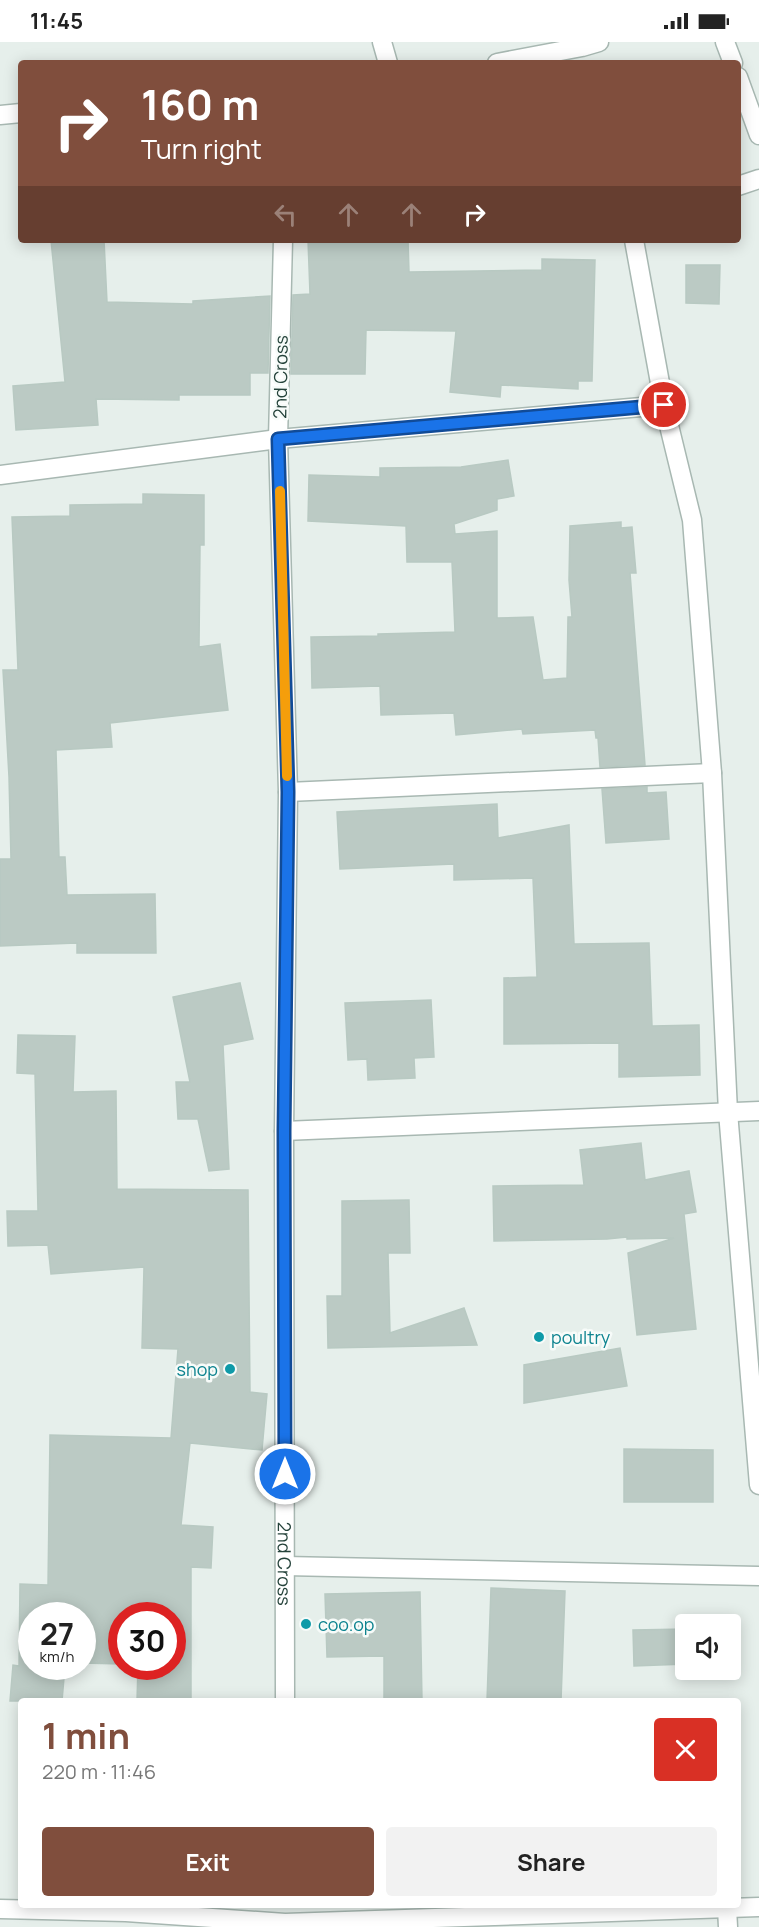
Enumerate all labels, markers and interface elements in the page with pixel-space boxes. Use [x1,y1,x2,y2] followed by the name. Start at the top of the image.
[30,6,83,36] text: 11:45
[141,75,259,133] text: 160 m
[42,84,120,162] icon: right
[141,130,262,167] text: Turn right
[269,198,302,231] icon: left
[332,198,365,231] icon: ahead
[395,198,428,231] icon: ahead
[458,198,491,231] icon: right
[267,335,293,419] street label: 2nd Cross
[638,379,689,430] pin
[647,388,680,421] icon: arrive
[551,1325,611,1349] place label: poultry
[532,1330,546,1344] marker: poultry
[177,1357,218,1381] place label: shop
[223,1362,237,1376] marker: shop
[253,1442,317,1506] position arrow
[273,1522,297,1606] street label: 2nd Cross
[108,1602,186,1680] speed limit sign: 30
[318,1612,375,1636] place label: coo.op
[40,1613,74,1654] text: 27
[675,1614,741,1680] map controls
[675,1614,741,1680] button: sound
[299,1617,313,1631] marker: coo.op
[40,1646,74,1667] text: km/h
[42,1711,130,1760] text: 1 min
[654,1718,717,1781] button: close
[42,1758,156,1785] text: 220 m · 11:46
[42,1827,374,1896] button: Exit
[386,1827,717,1896] button: Share

